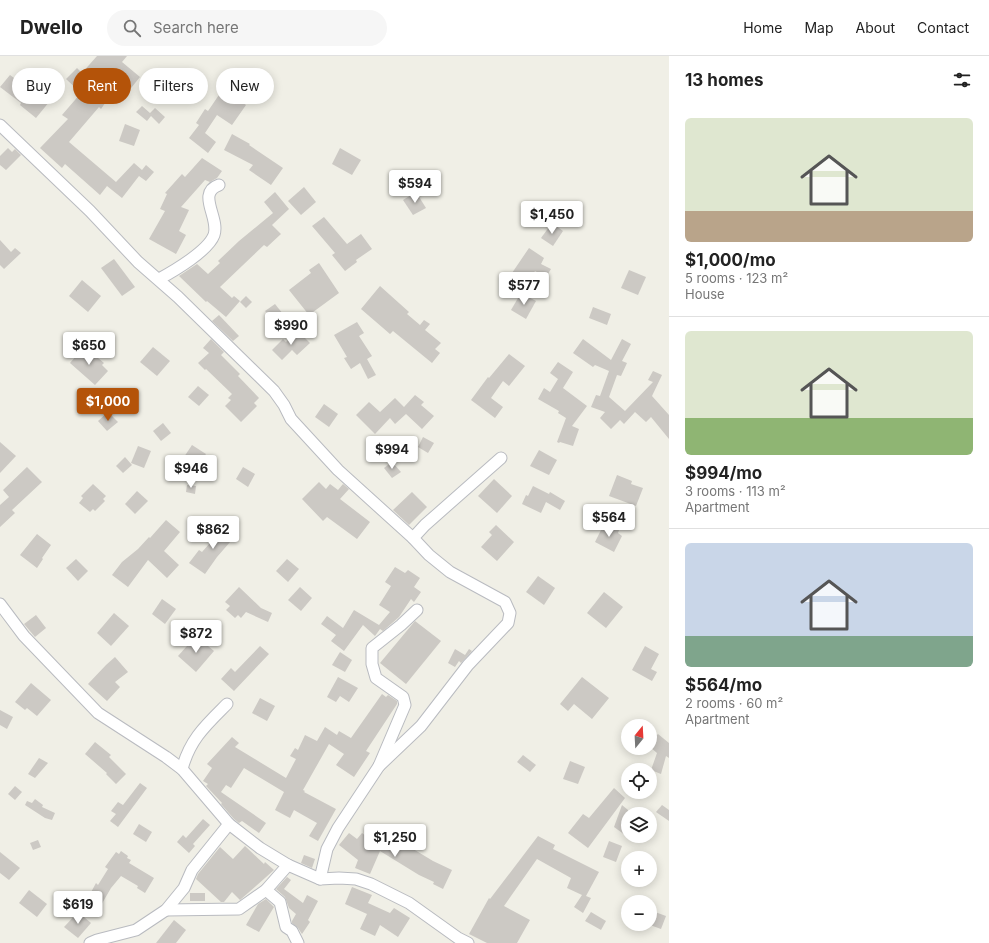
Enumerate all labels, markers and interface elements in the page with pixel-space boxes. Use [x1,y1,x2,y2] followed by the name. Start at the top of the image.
[107,10,387,46] search box
[20,16,83,39] text: Dwello
[121,17,143,39] icon: search
[153,18,239,37] text: Search here
[743,19,782,36] text: Home
[804,19,834,36] text: Map
[856,19,895,36] text: About
[917,19,969,36] text: Contact
[12,68,65,104] chip: Buy
[73,68,131,104] chip: Rent
[139,68,208,104] chip: Filters
[216,68,274,104] chip: New
[951,69,973,91] icon: filters
[685,70,764,90] text: 13 homes
[793,144,865,216] icon: home
[391,170,439,204] pin: $594
[398,175,432,191] text: $594
[519,201,585,235] pin: $1,450
[530,206,574,222] text: $1,450
[685,250,776,270] text: $1,000/mo
[685,270,788,286] text: 5 rooms · 123 m²
[500,272,548,306] pin: $577
[508,277,540,293] text: $577
[685,286,725,302] text: House
[267,312,315,346] pin: $990
[274,317,308,333] text: $990
[65,332,113,366] pin: $650
[72,337,106,353] text: $650
[793,357,865,429] icon: home
[75,388,141,422] pin: $1,000
[86,393,130,409] text: $1,000
[368,436,416,470] pin: $994
[375,441,409,457] text: $994
[167,455,215,489] pin: $946
[174,460,208,476] text: $946
[685,463,762,483] text: $994/mo
[685,483,786,499] text: 3 rooms · 113 m²
[685,499,750,515] text: Apartment
[585,504,633,538] pin: $564
[592,509,626,525] text: $564
[189,516,237,550] pin: $862
[196,521,230,537] text: $862
[793,569,865,641] icon: home
[172,620,220,654] pin: $872
[180,625,212,641] text: $872
[685,675,762,695] text: $564/mo
[685,695,783,711] text: 2 rooms · 60 m²
[685,711,750,727] text: Apartment
[621,719,657,755] north arrow
[621,719,657,931] map controls
[621,763,657,799] button: locate
[621,807,657,843] button: layers
[362,824,428,858] pin: $1,250
[373,829,417,845] text: $1,250
[621,851,657,887] button: +
[54,891,102,925] pin: $619
[621,895,657,931] button: −
[62,896,94,912] text: $619

